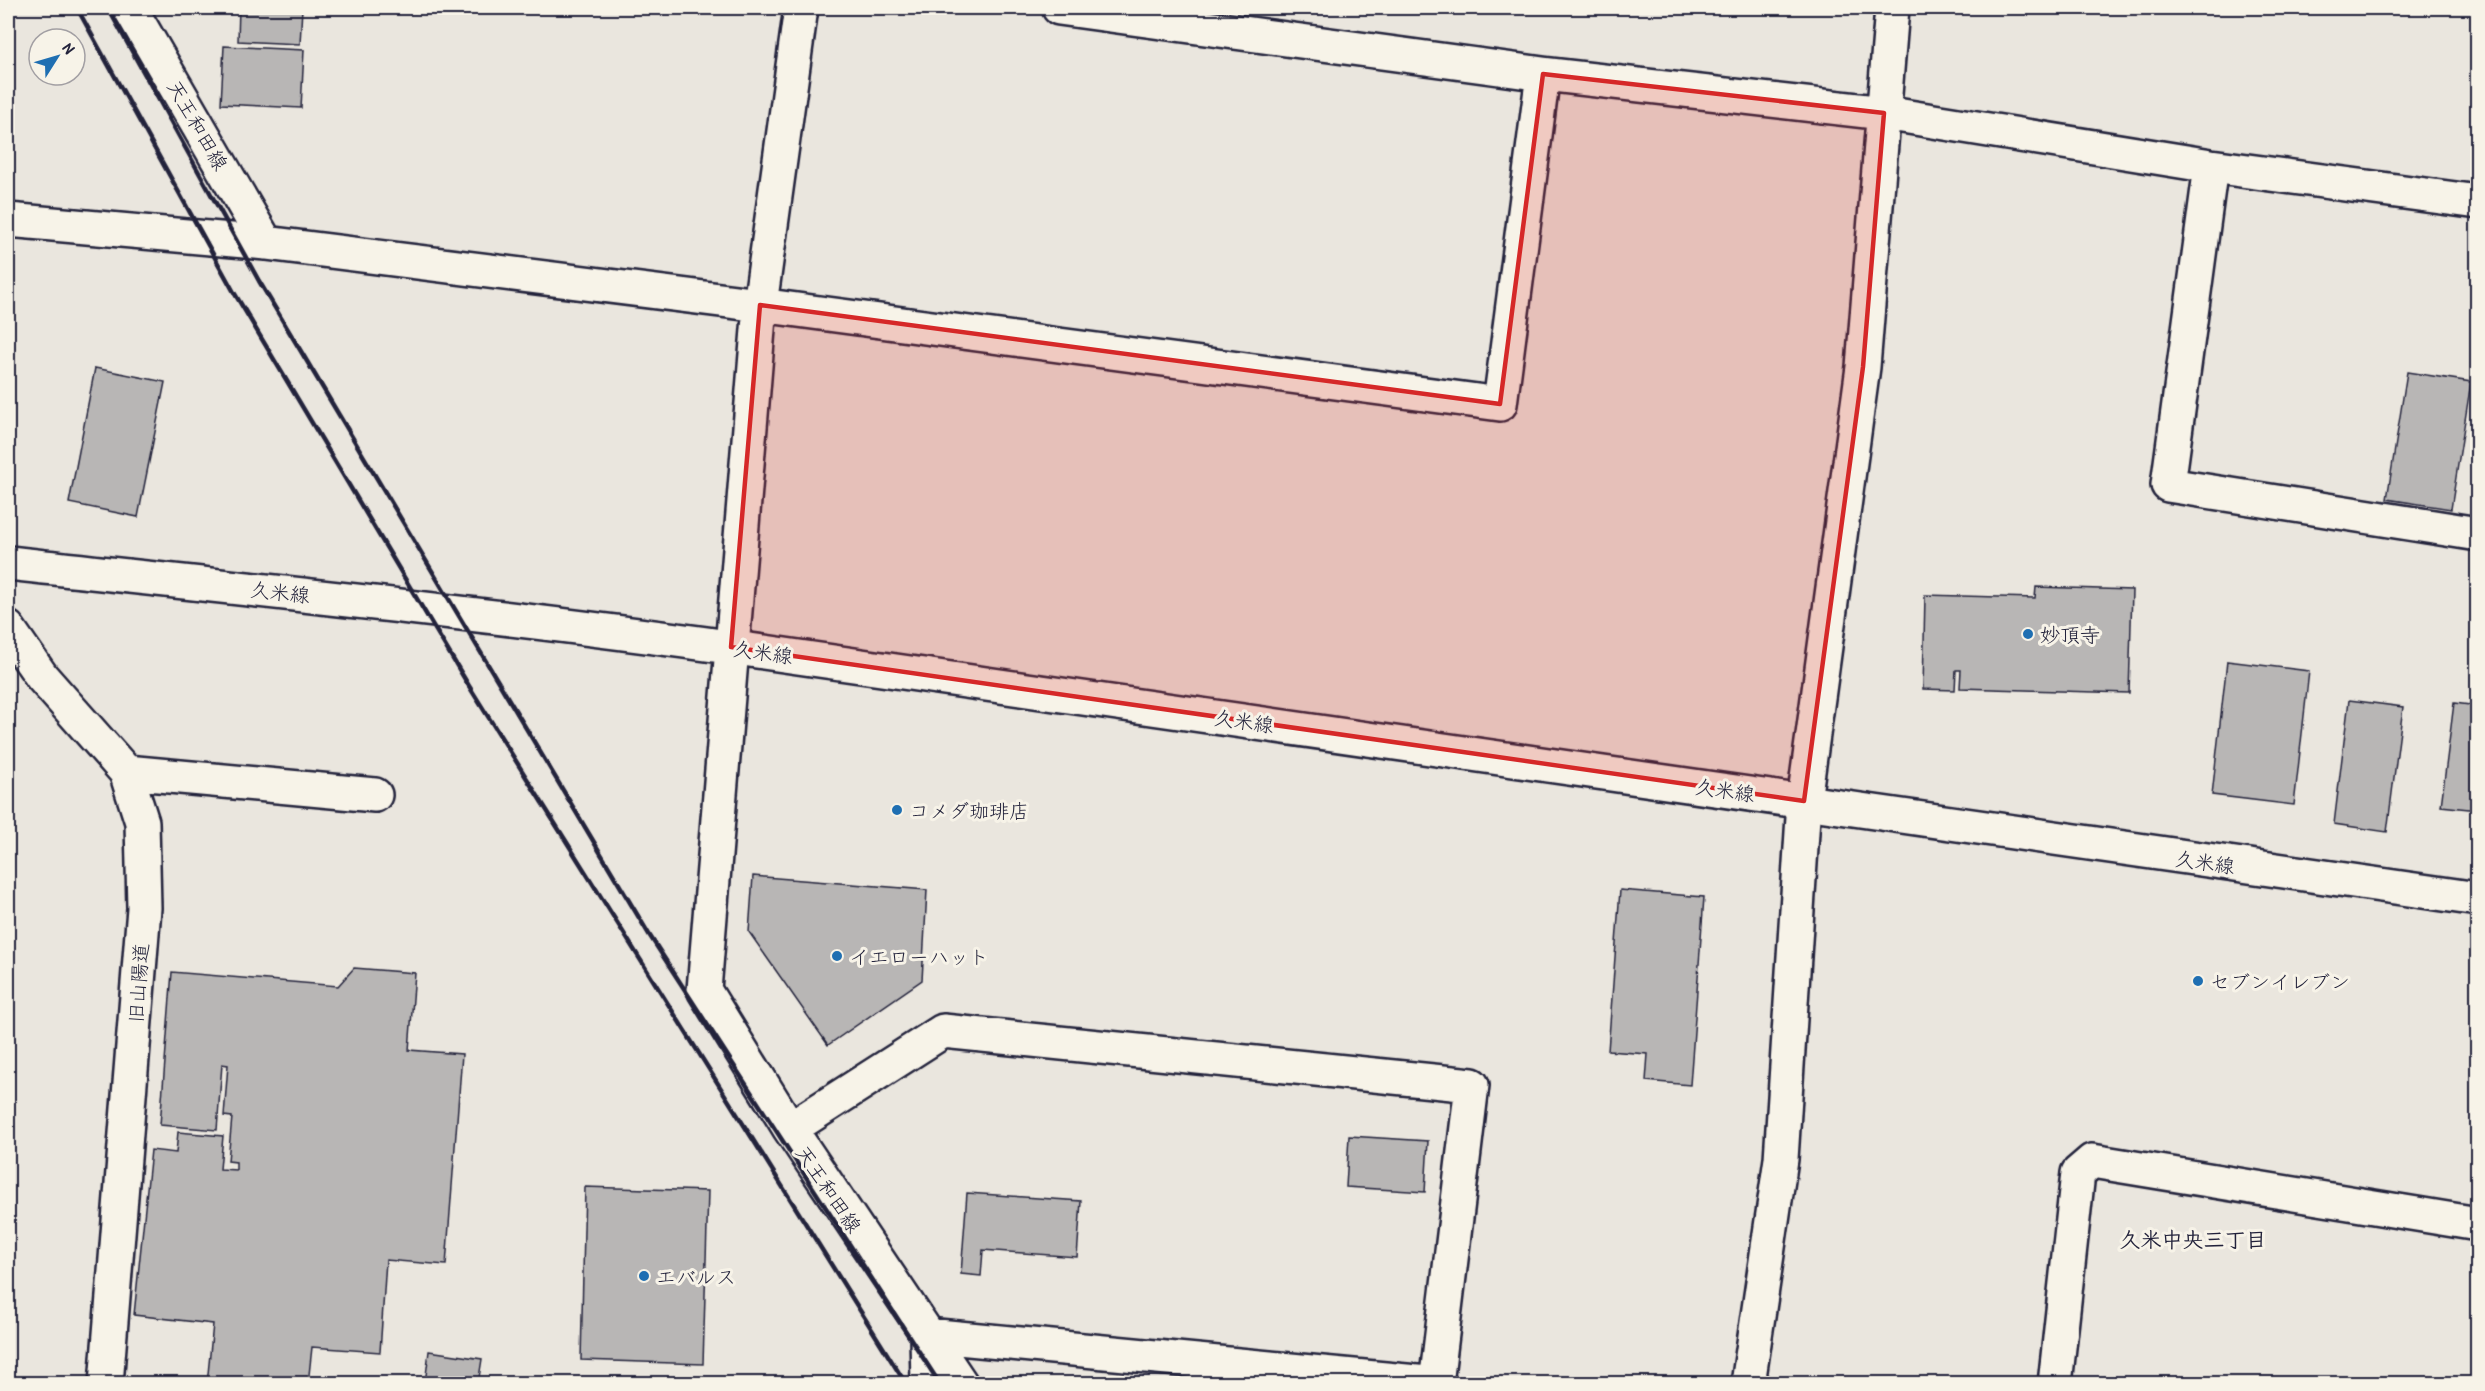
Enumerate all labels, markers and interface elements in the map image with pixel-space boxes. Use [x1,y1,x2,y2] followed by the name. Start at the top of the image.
[27,27,87,87] north arrow
[58,38,81,58] text: N
[161,75,235,175] street label: 天王和田線
[249,575,311,609] street label: 久米線
[2040,621,2100,648] place label: 妙頂寺
[2021,627,2035,641] marker: 妙頂寺
[731,634,795,670] street label: 久米線
[1212,703,1276,739] street label: 久米線
[1693,772,1757,808] street label: 久米線
[909,797,1029,824] place label: コメダ珈琲店
[890,803,904,817] marker: コメダ珈琲店
[2173,844,2237,880] street label: 久米線
[122,942,154,1024] street label: 旧山陽道
[849,943,989,970] place label: イエローハット
[830,949,844,963] marker: イエローハット
[2210,968,2350,995] place label: セブンイレブン
[2191,974,2205,988] marker: セブンイレブン
[790,1140,868,1238] street label: 天王和田線
[2120,1225,2267,1254] district label: 久米中央三丁目
[656,1263,736,1290] place label: エバルス
[637,1269,651,1283] marker: エバルス

